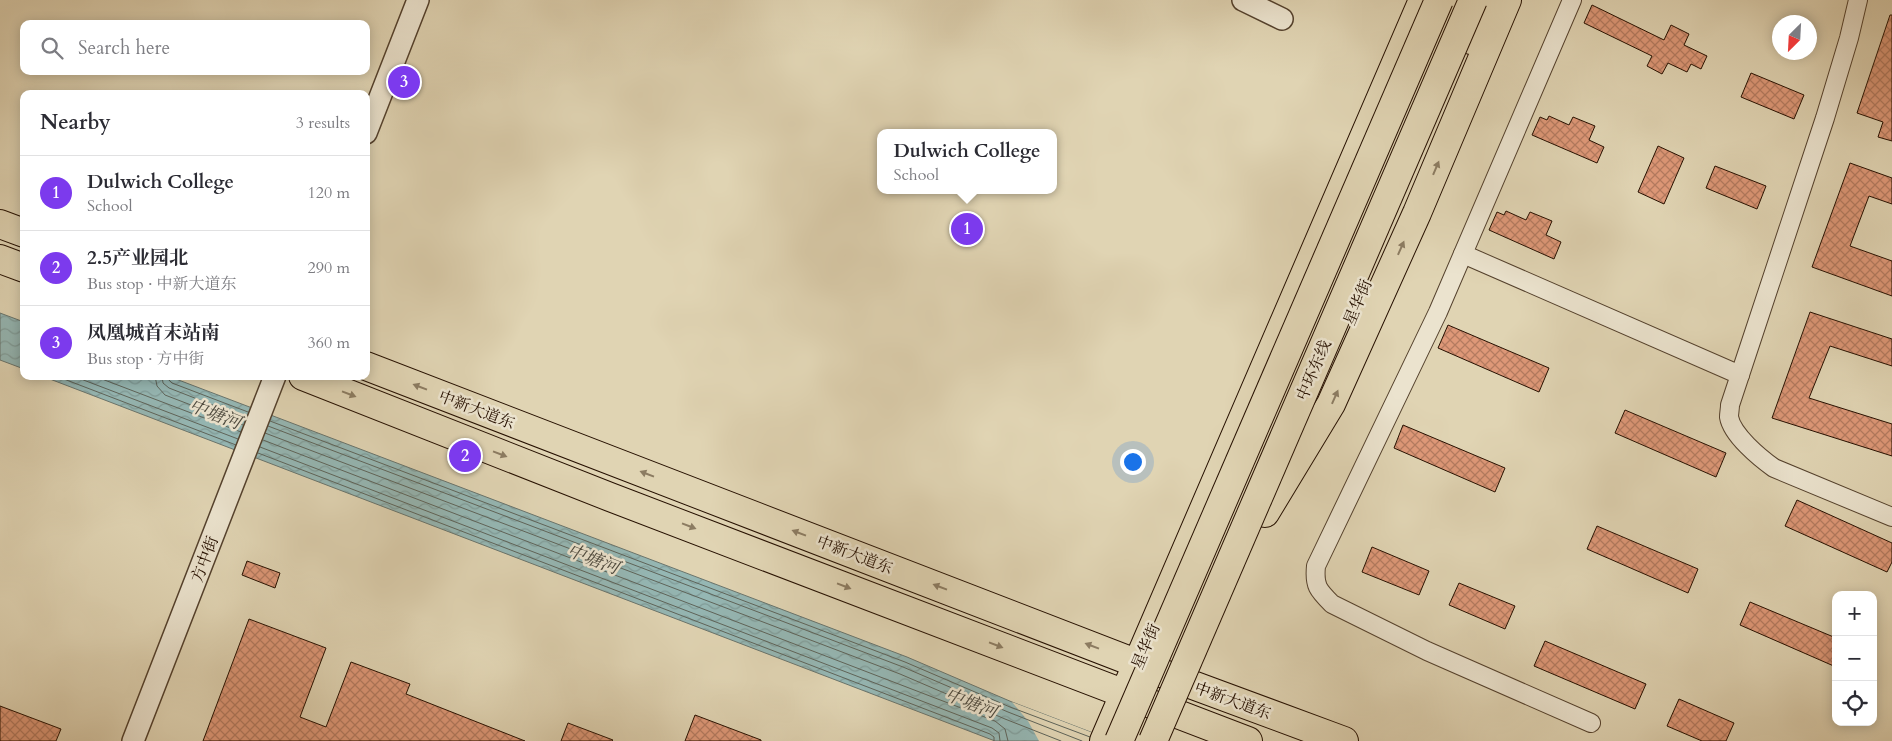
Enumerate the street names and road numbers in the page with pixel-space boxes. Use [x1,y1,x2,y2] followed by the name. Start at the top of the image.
[1338,276,1377,329] street label: 星华街
[1291,337,1337,404] street label: 中环东线
[435,385,518,435] street label: 中新大道东
[813,530,896,580] street label: 中新大道东
[186,533,224,586] street label: 方中街
[1126,620,1165,673] street label: 星华街
[1191,677,1274,725] street label: 中新大道东

